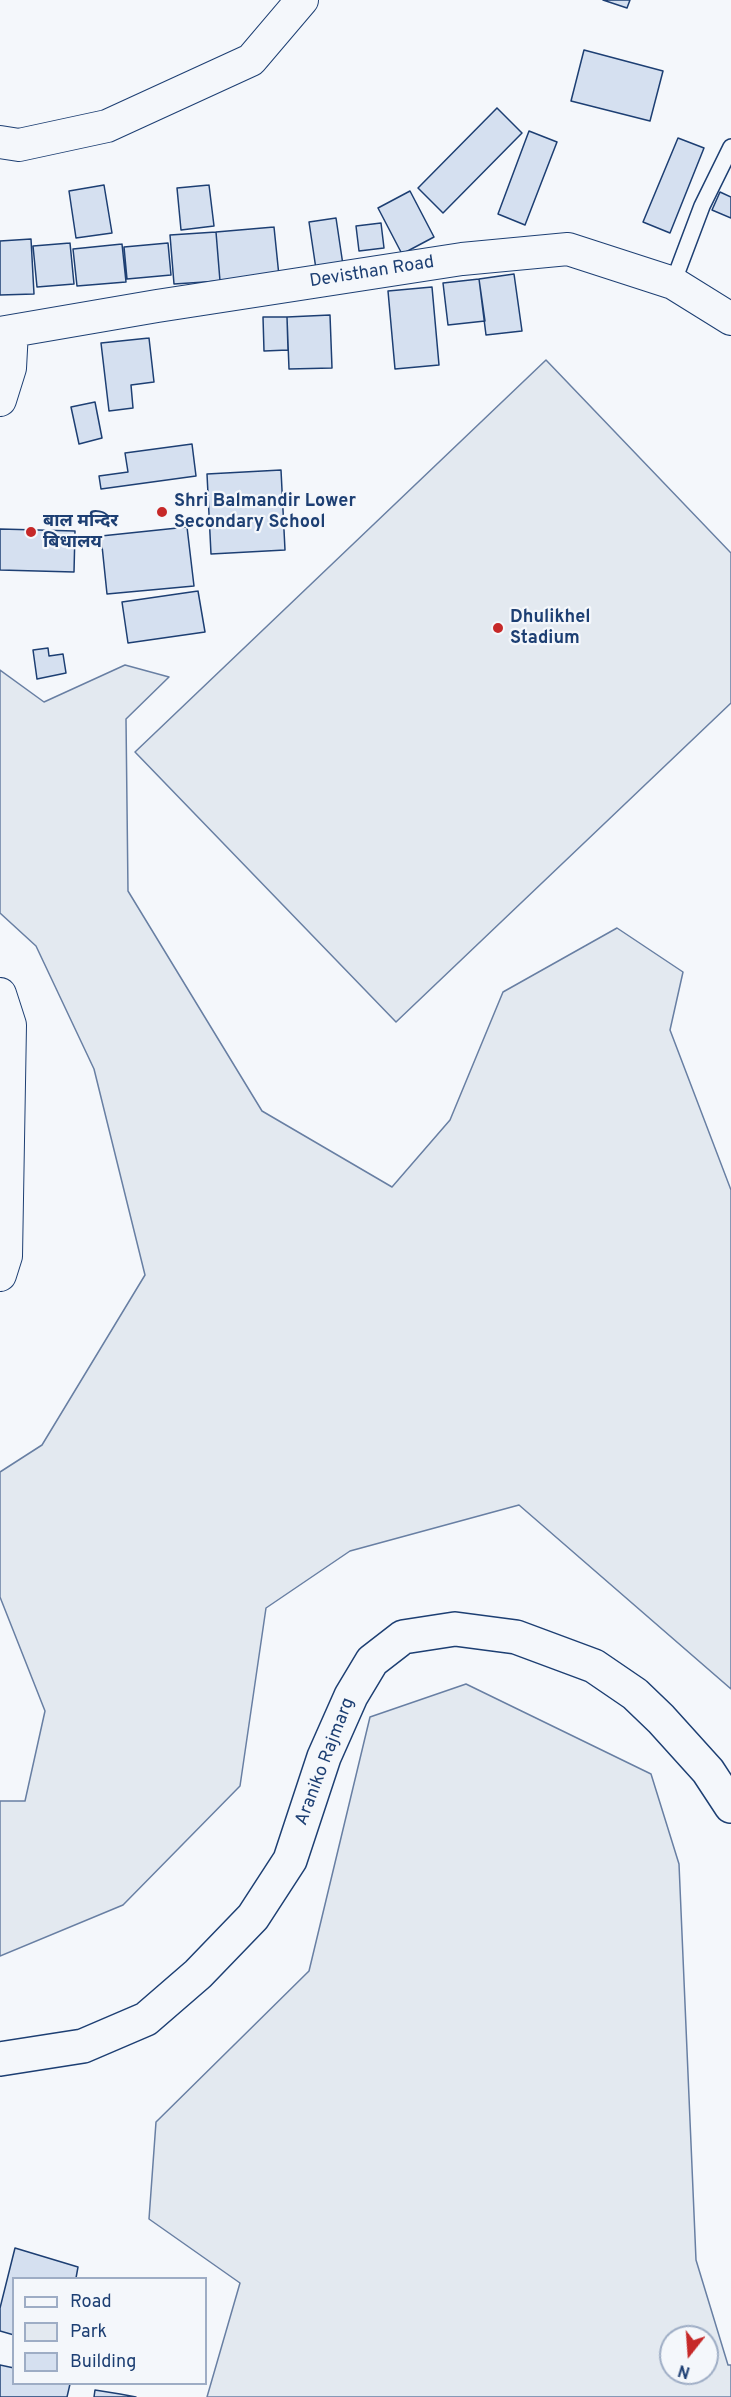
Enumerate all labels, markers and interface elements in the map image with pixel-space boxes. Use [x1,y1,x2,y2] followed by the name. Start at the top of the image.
[308,252,436,294] street label: Devisthan Road
[174,491,356,534] place label: Shri Balmandir Lower Secondary School
[155,505,169,519] marker: Shri Balmandir Lower Secondary School
[43,511,118,554] place label: बाल मन्दिर बिधालय
[24,525,38,539] marker: बाल मन्दिर बिधालय
[510,607,590,650] place label: Dhulikhel Stadium
[491,621,505,635] marker: Dhulikhel Stadium
[292,1695,360,1829] street label: Araniko Rajmarg
[12,2277,207,2385] legend
[70,2291,112,2314] text: Road
[70,2321,107,2344] text: Park
[659,2325,719,2385] north arrow
[70,2351,136,2374] text: Building
[676,2359,693,2382] text: N

